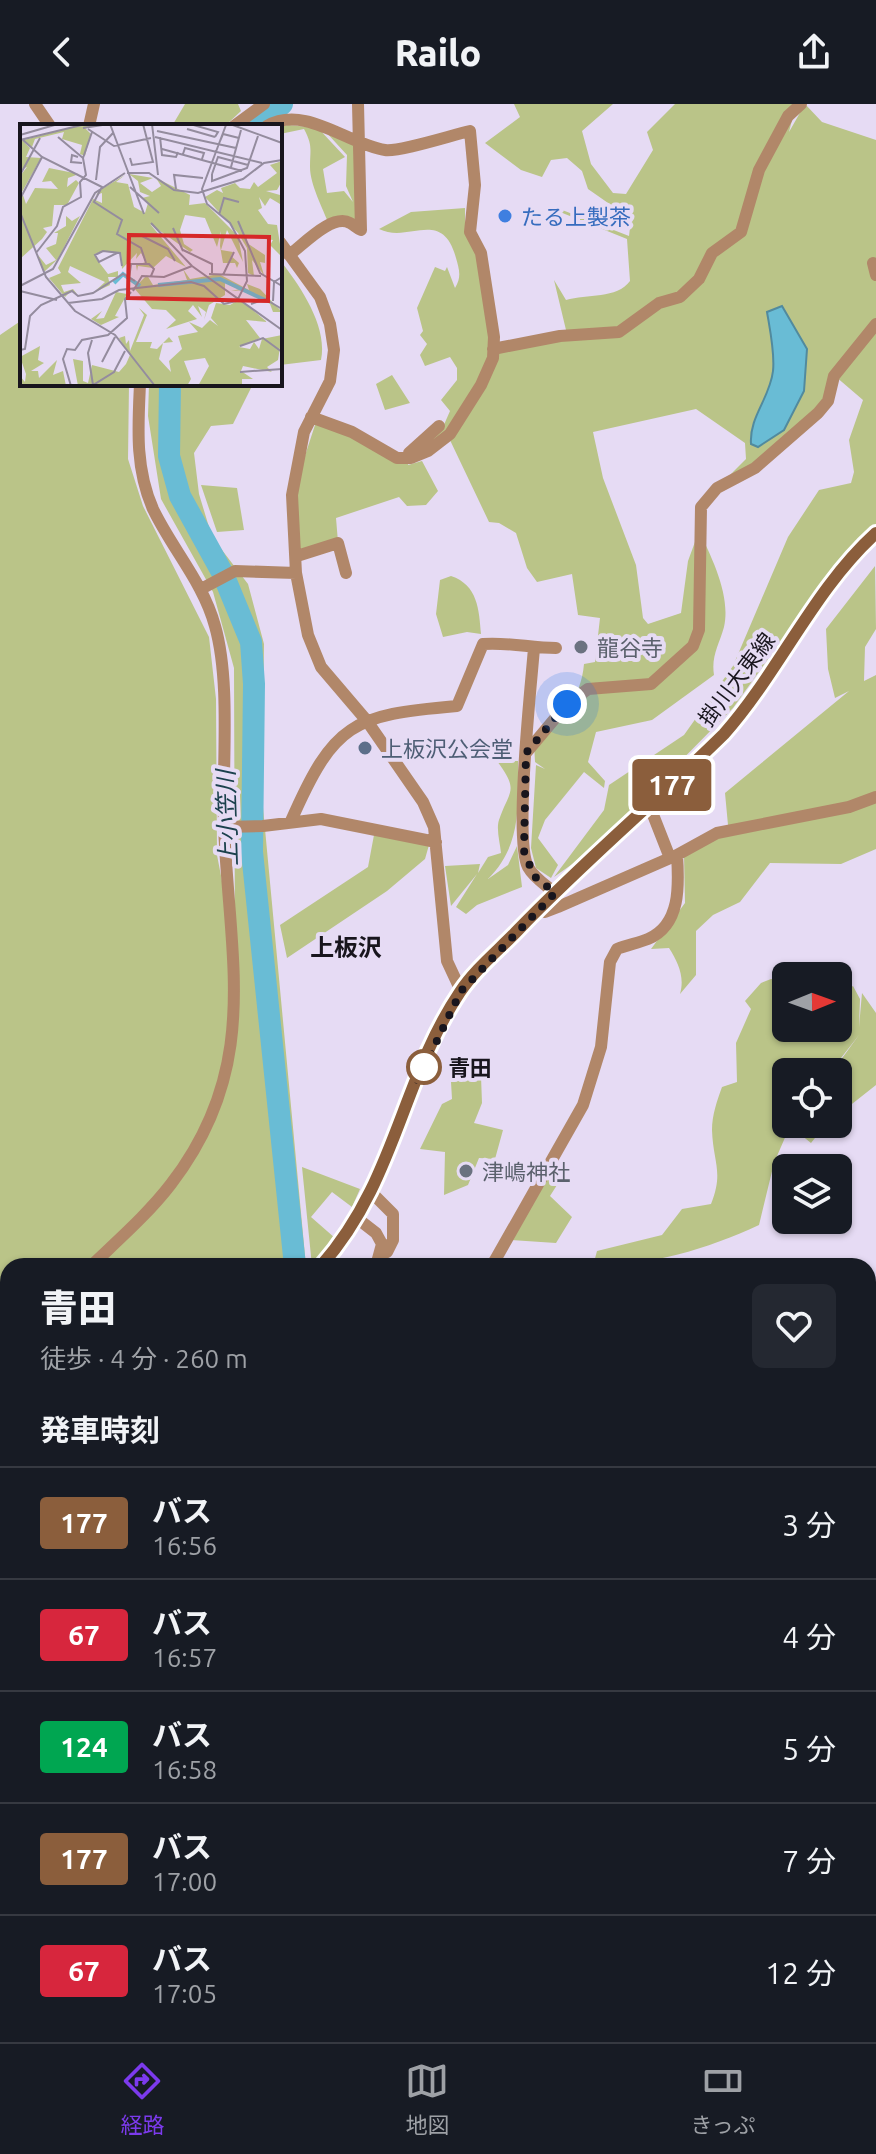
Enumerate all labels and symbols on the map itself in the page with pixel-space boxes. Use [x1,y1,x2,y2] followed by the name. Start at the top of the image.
[20,124,282,386] inset map
[521,204,631,229] place label: たる上製茶
[496,207,514,225] marker: たる上製茶
[693,628,779,730] street label: 掛川大東線
[597,635,663,660] place label: 龍谷寺
[572,638,590,656] marker: 龍谷寺
[547,684,587,724] your location
[381,736,513,761] place label: 上板沢公会堂
[356,739,374,757] marker: 上板沢公会堂
[626,759,718,811] line badge: 177
[212,767,242,866] water label: 上小笠川
[310,934,382,961] district label: 上板沢
[772,962,852,1042] north arrow
[407,1050,441,1084] marker: 青田
[448,1055,492,1080] place label: 青田
[482,1159,570,1184] place label: 津嶋神社
[457,1162,475,1180] marker: 津嶋神社

